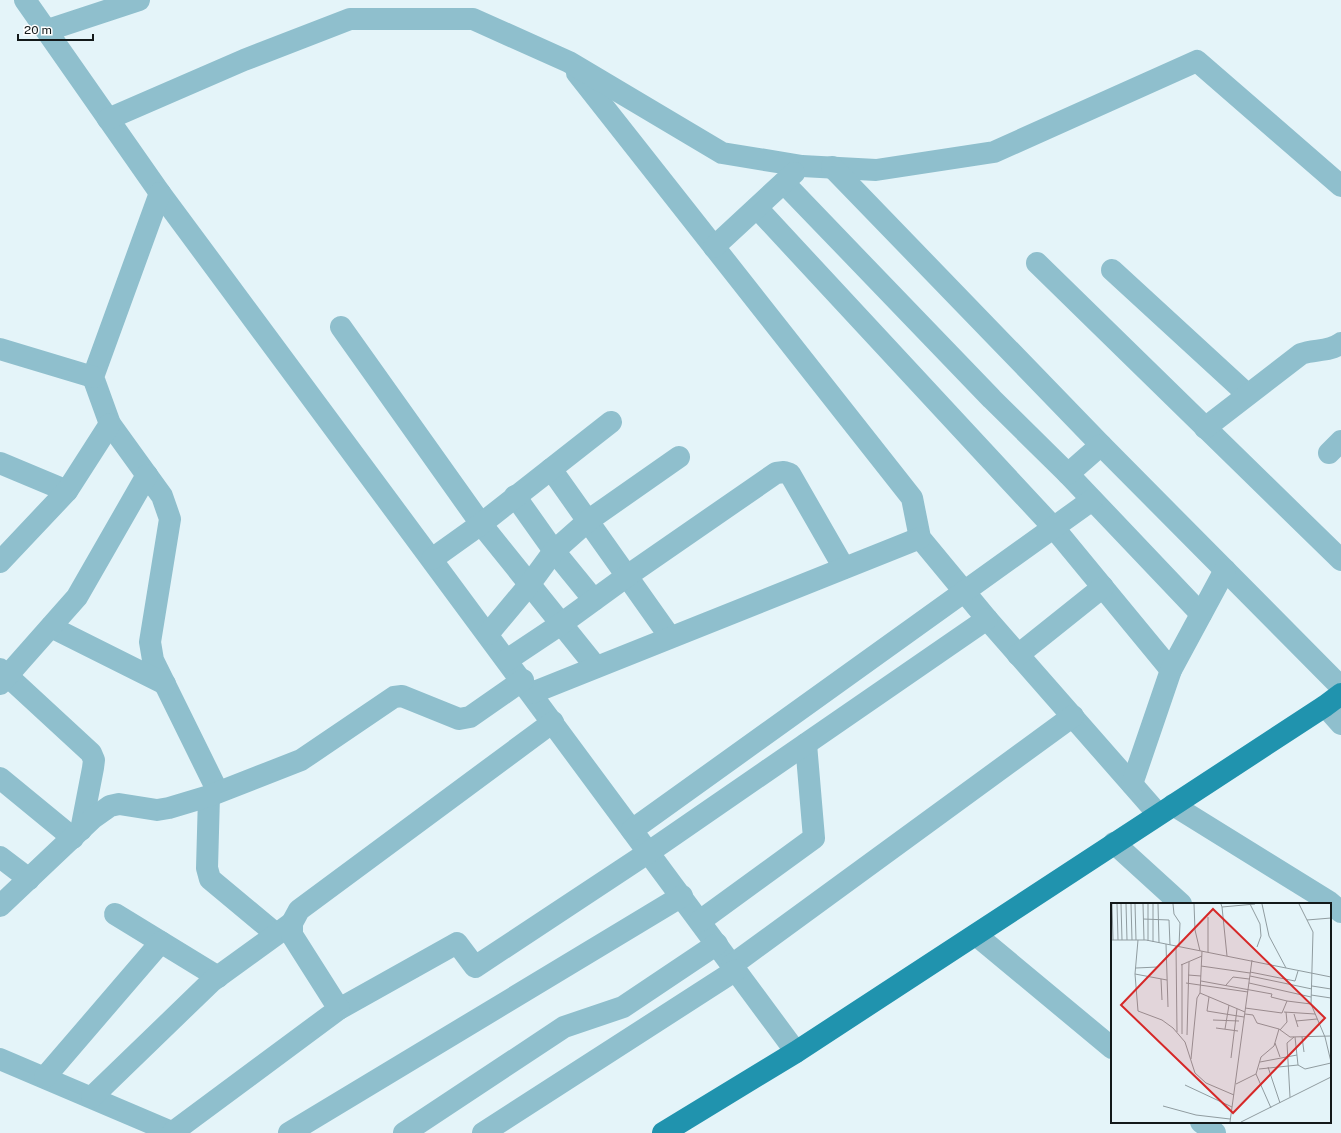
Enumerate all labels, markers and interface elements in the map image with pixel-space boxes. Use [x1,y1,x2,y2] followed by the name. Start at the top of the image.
[18,16,93,42] scale bar
[24,23,52,37] text: 20 m
[1111,903,1331,1123] inset map

